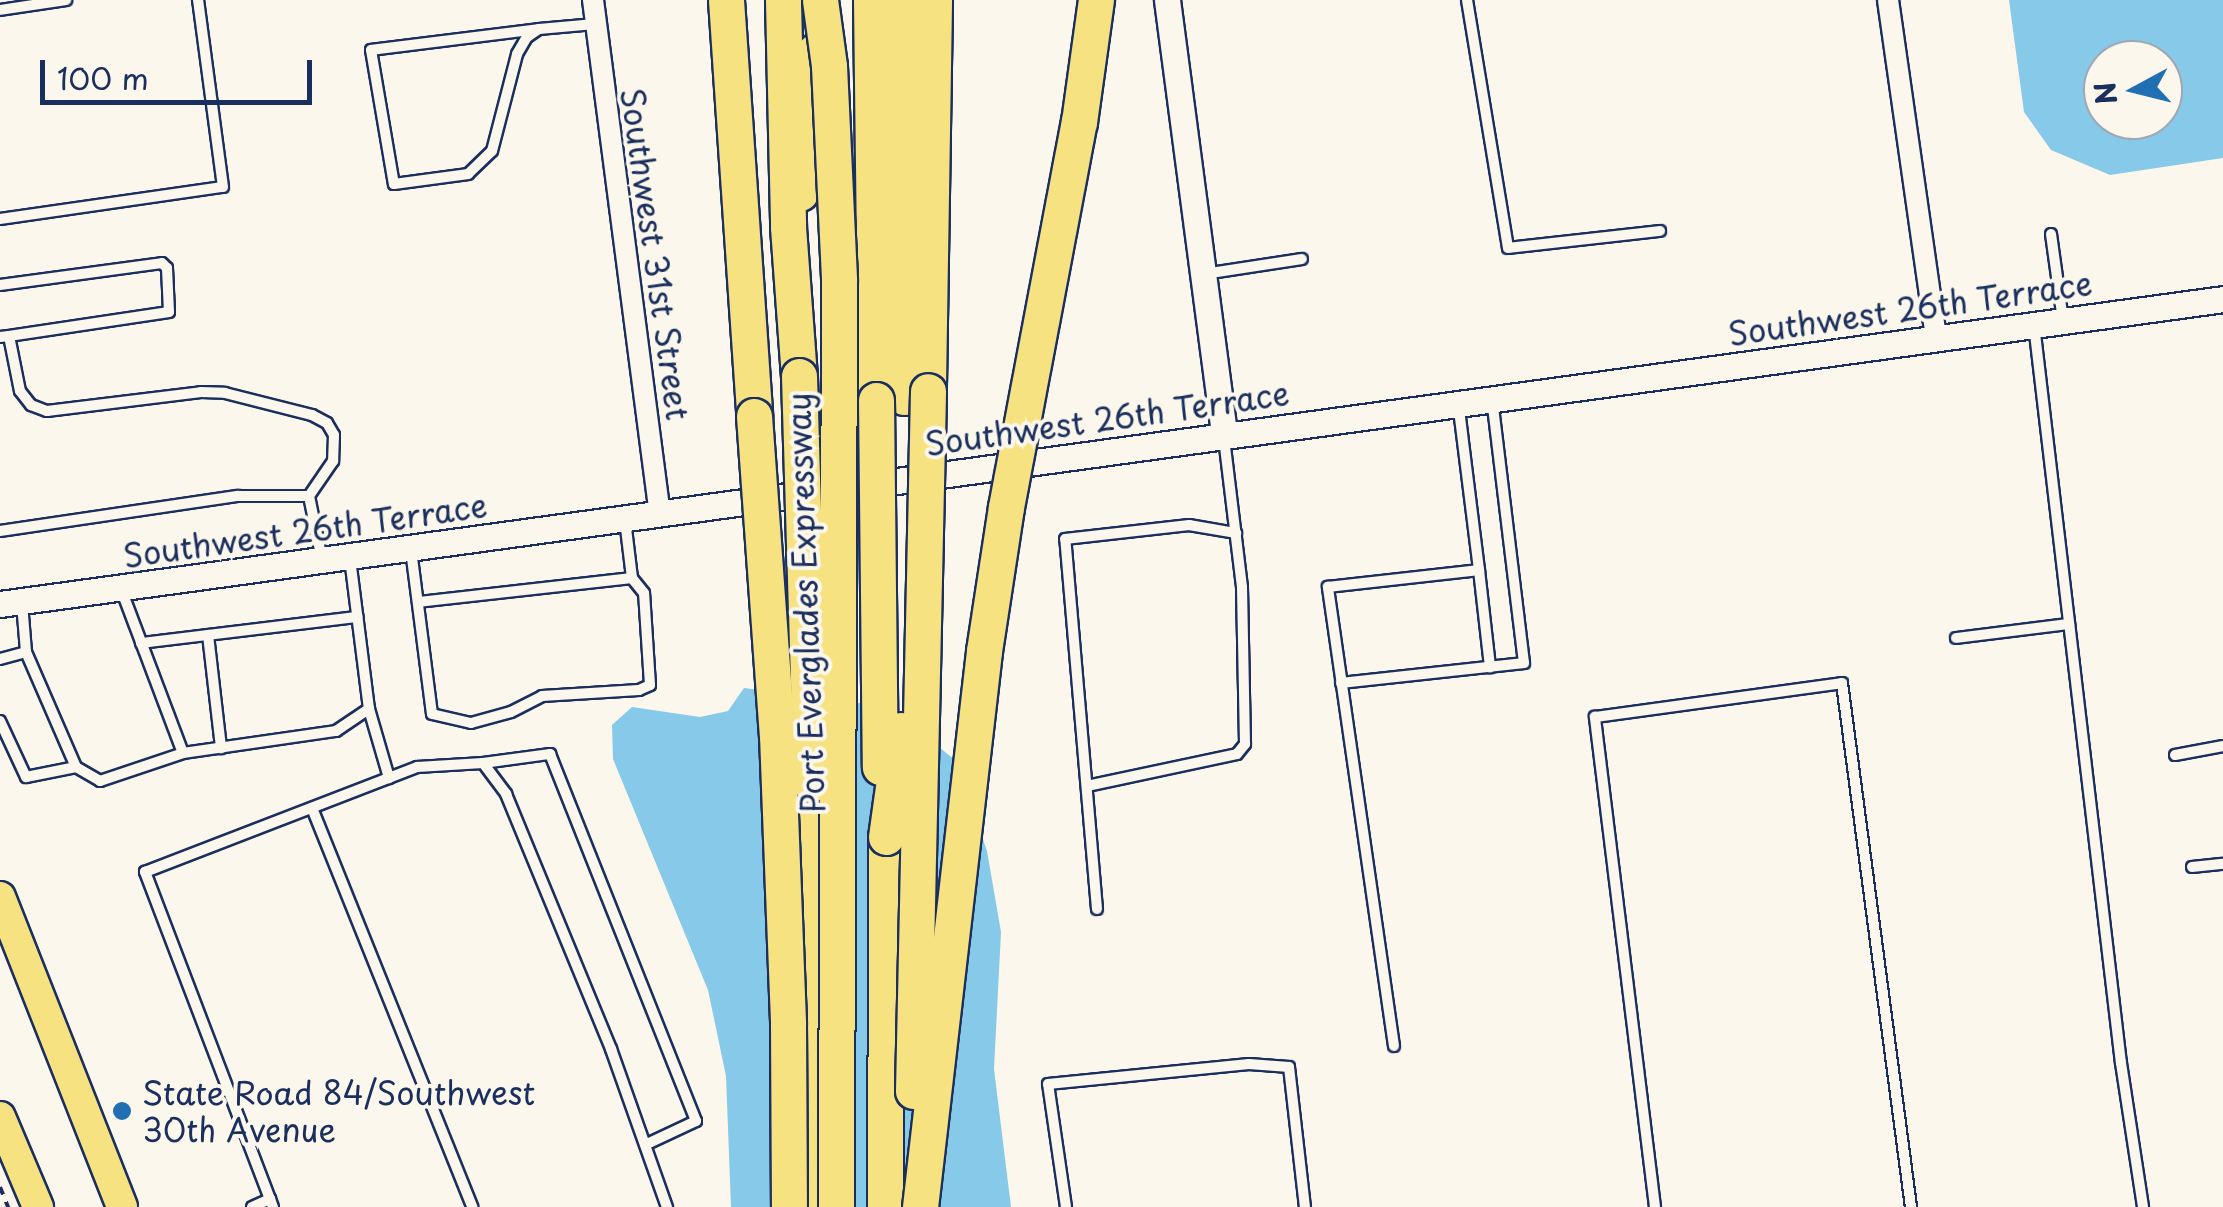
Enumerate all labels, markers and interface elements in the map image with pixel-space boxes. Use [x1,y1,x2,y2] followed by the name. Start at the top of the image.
[45,40,318,102] scale bar
[2083,40,2183,140] north arrow
[57,55,149,100] text: 100 m
[2082,80,2127,107] text: N
[613,83,699,425] street label: Southwest 31st Street
[1724,263,2096,353] street label: Southwest 26th Terrace
[921,373,1293,463] street label: Southwest 26th Terrace
[778,389,832,817] street label: Port Everglades Expressway
[119,485,491,575] street label: Southwest 26th Terrace
[142,1074,535,1149] place label: State Road 84/Southwest 30th Avenue
[111,1100,133,1122] marker: State Road 84/Southwest 30th Avenue

